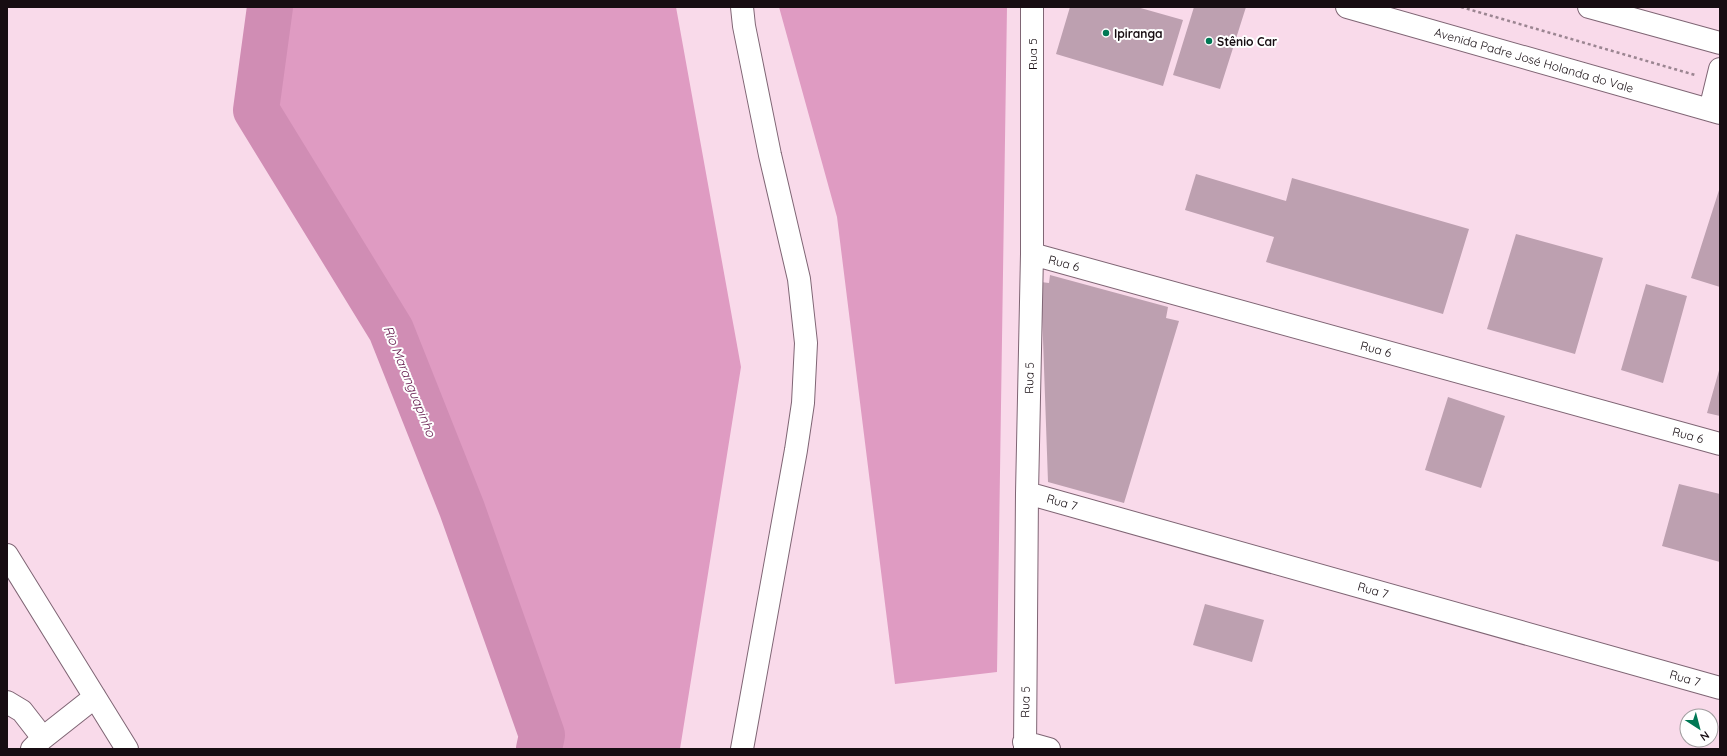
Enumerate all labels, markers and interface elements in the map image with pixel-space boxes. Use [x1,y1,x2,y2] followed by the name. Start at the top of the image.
[1433,24,1636,96] street label: Avenida Padre José Holanda do Vale
[1114,26,1163,41] place label: Ipiranga
[1101,28,1111,38] marker: Ipiranga
[1217,34,1277,49] place label: Stênio Car
[1204,36,1214,46] marker: Stênio Car
[1025,38,1040,70] street label: Rua 5
[1047,252,1082,274] street label: Rua 6
[380,323,440,440] water label: Rio Maranguapinho
[1359,338,1394,360] street label: Rua 6
[1021,362,1037,394] street label: Rua 5
[1671,424,1706,446] street label: Rua 6
[1045,490,1079,514] street label: Rua 7
[1356,578,1390,602] street label: Rua 7
[1668,666,1702,690] street label: Rua 7
[1017,686,1033,718] street label: Rua 5
[1679,708,1719,748] north arrow
[1697,728,1712,744] text: N

